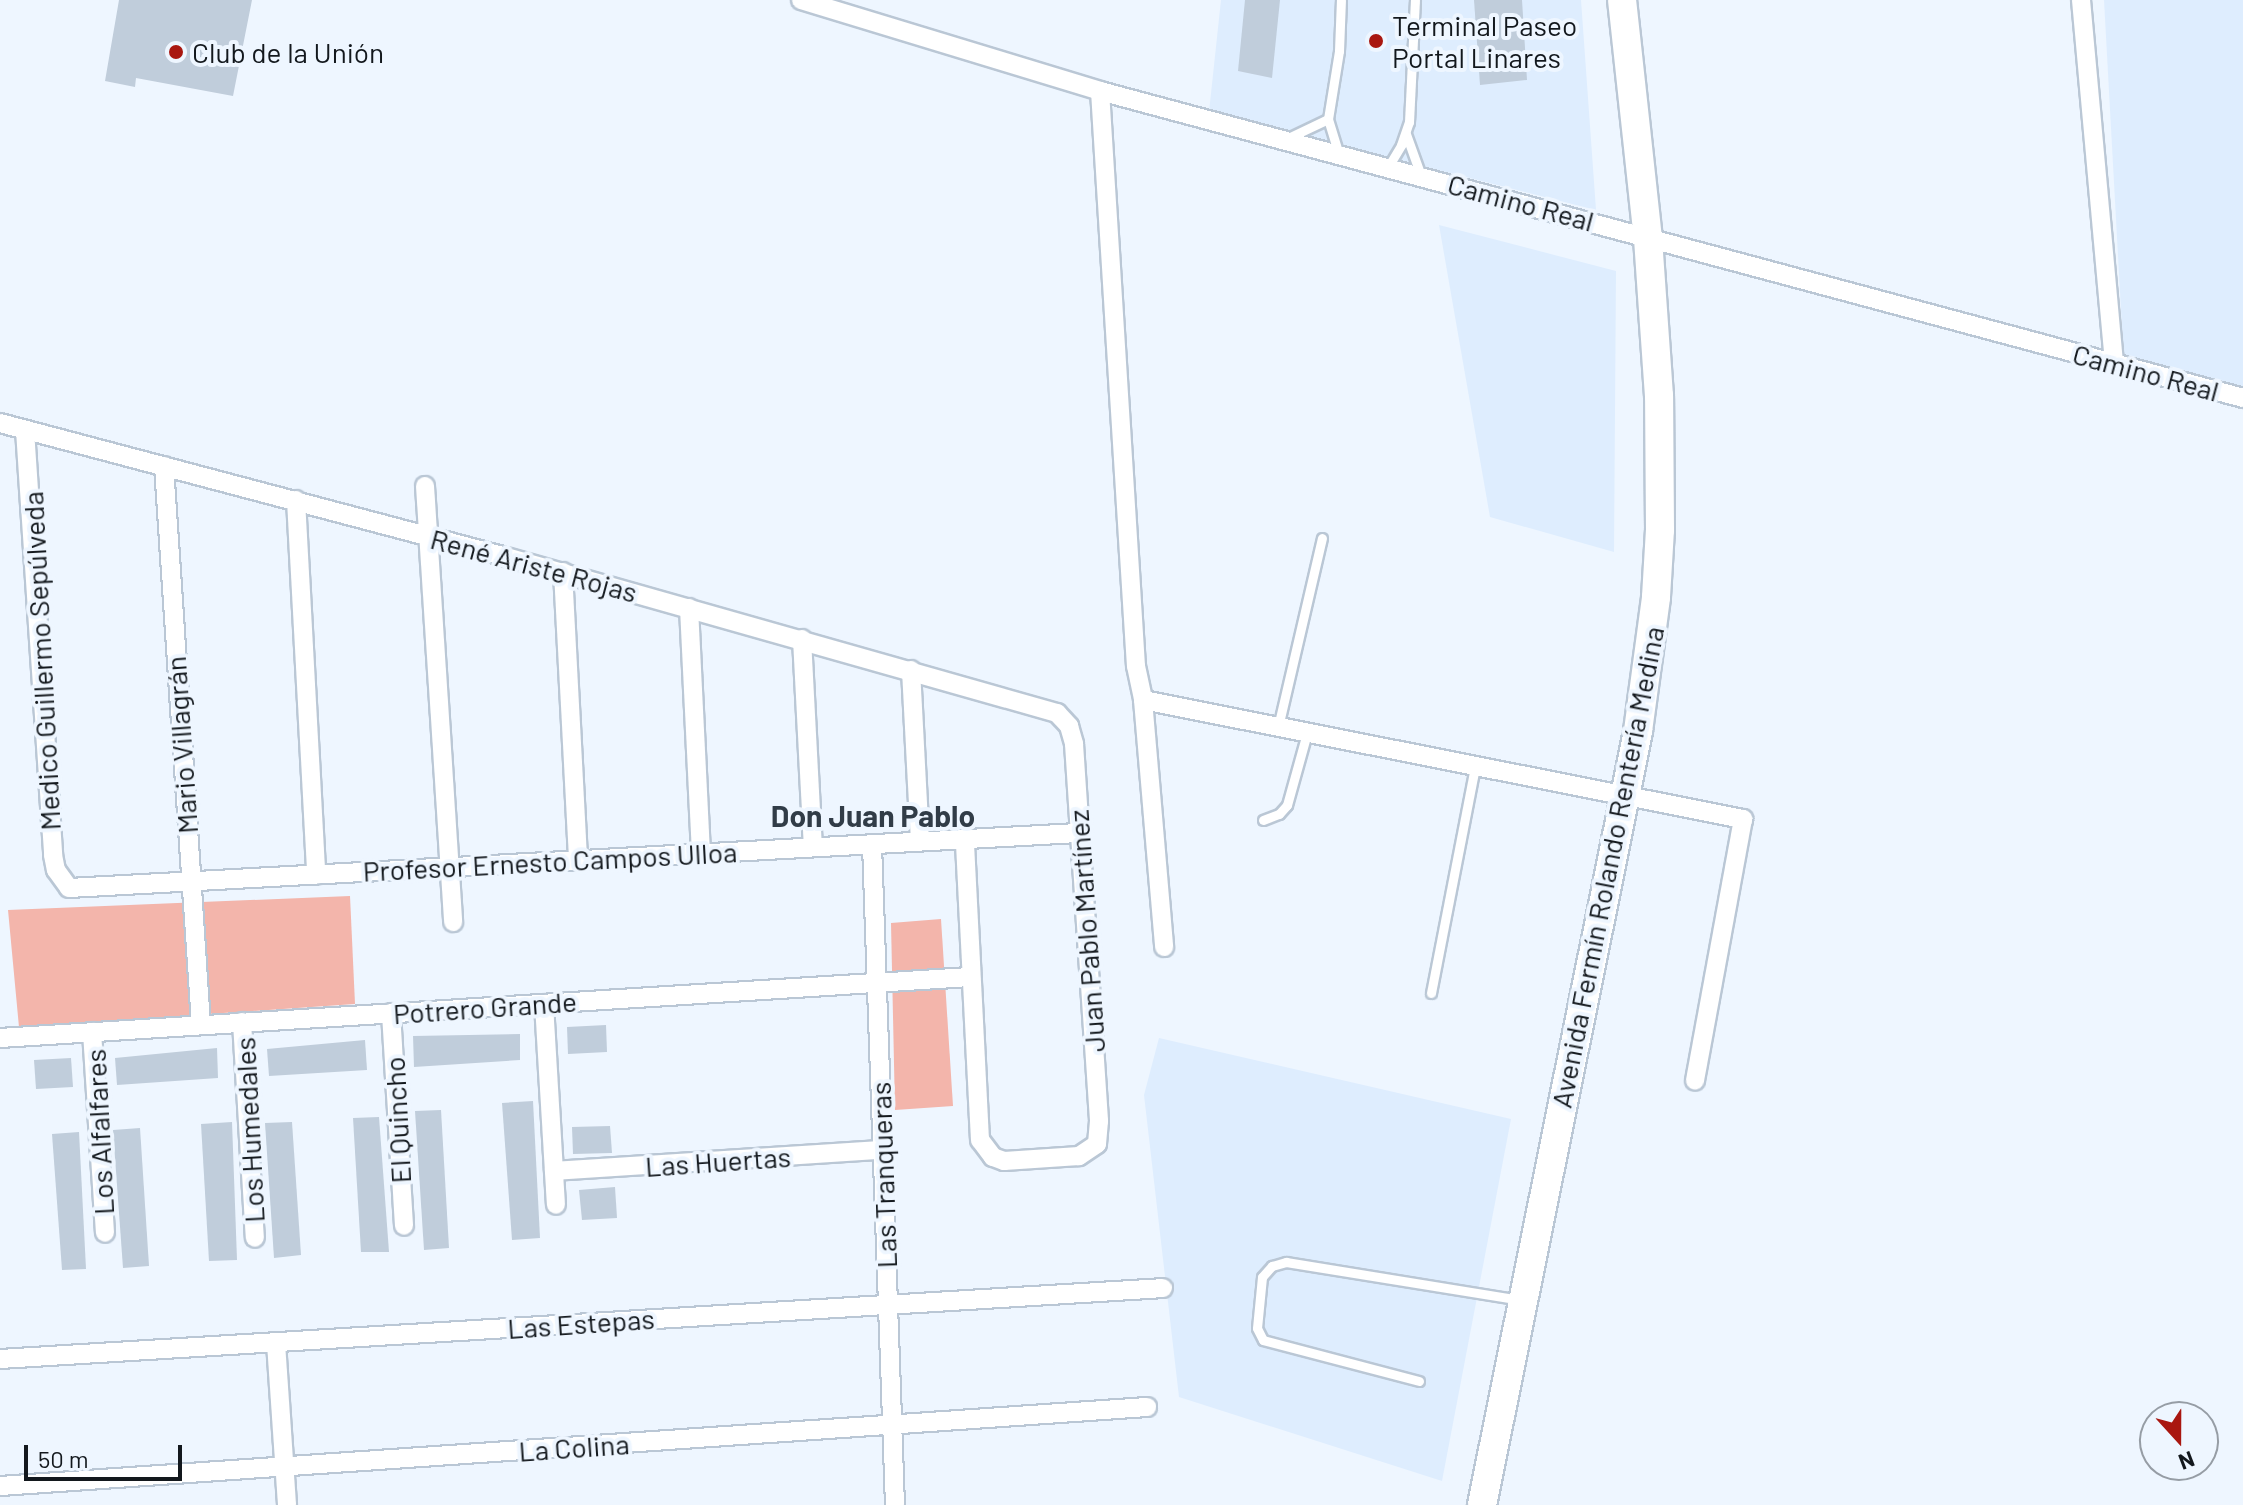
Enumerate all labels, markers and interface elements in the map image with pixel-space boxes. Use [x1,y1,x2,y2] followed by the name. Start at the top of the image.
[1392,8,1577,74] place label: Terminal Paseo Portal Linares
[1367,32,1385,50] marker: Terminal Paseo Portal Linares
[192,35,384,69] place label: Club de la Unión
[167,43,185,61] marker: Club de la Unión
[1444,166,1598,238] street label: Camino Real
[2069,336,2223,408] street label: Camino Real
[15,491,67,831] street label: Medico Guillermo Sepúlveda
[427,521,641,609] street label: René Ariste Rojas
[1544,623,1670,1111] street label: Avenida Fermín Rolando Rentería Medina
[158,655,204,835] street label: Mario Villagrán
[771,797,975,833] district label: Don Juan Pablo
[1061,809,1111,1053] street label: Juan Pablo Martínez
[362,834,738,888] street label: Profesor Ernesto Campos Ulloa
[392,984,578,1030] street label: Potrero Grande
[227,1036,271,1224] street label: Los Humedales
[78,1048,120,1216] street label: Los Alfalfares
[377,1056,417,1184] street label: El Quincho
[863,1081,903,1269] street label: Las Tranqueras
[644,1139,792,1183] street label: Las Huertas
[506,1301,656,1345] street label: Las Estepas
[2139,1401,2219,1481] north arrow
[517,1426,631,1468] street label: La Colina
[28,1429,186,1479] scale bar
[38,1444,89,1473] text: 50 m
[2175,1447,2198,1476] text: N

